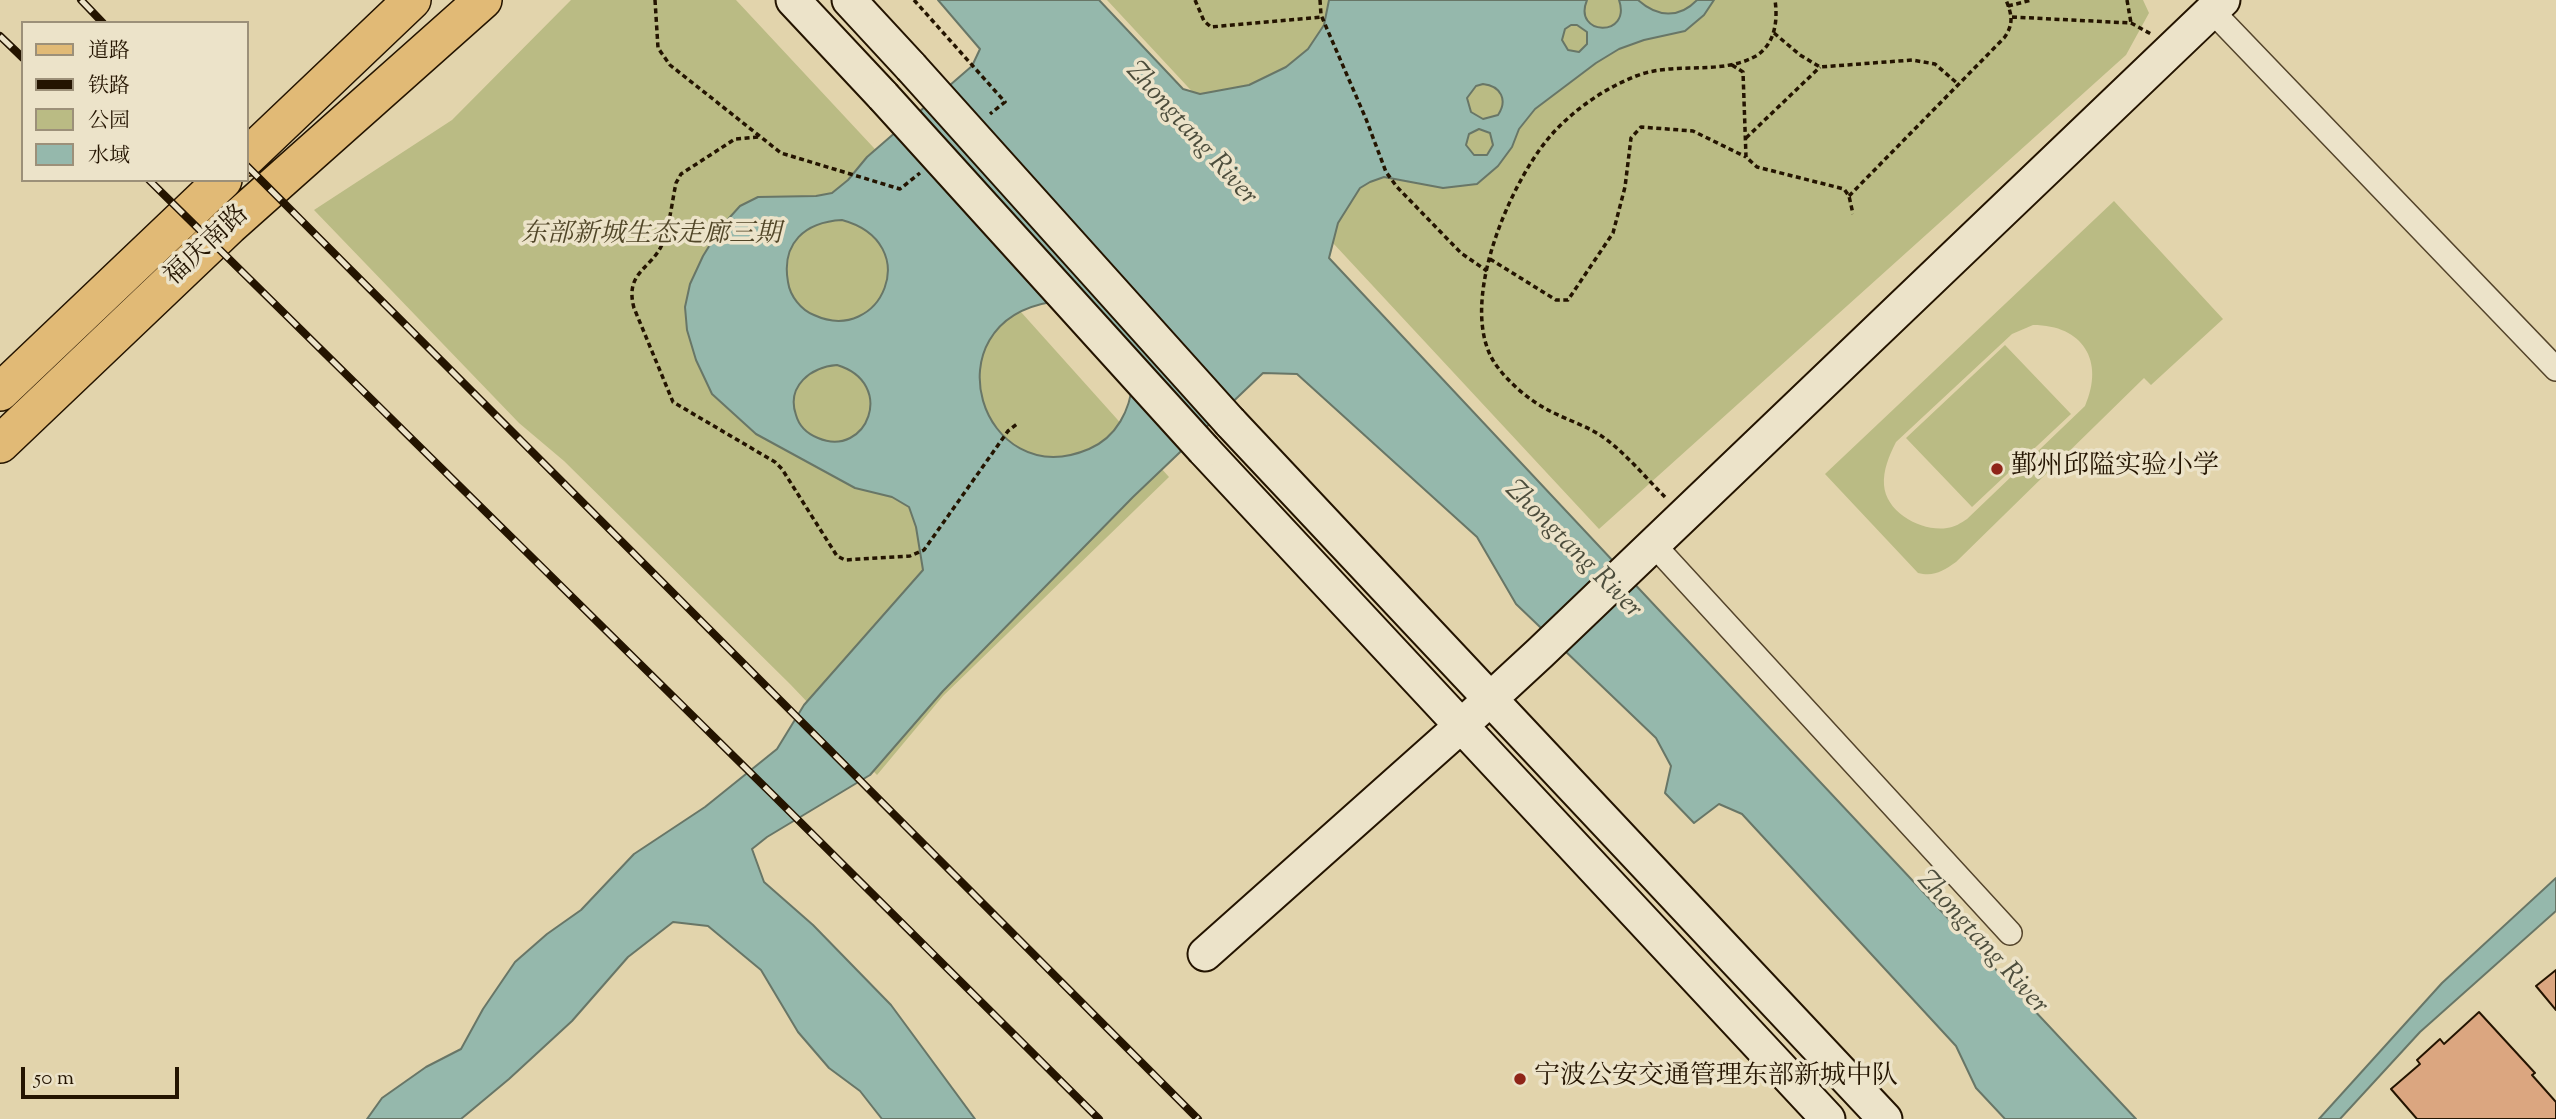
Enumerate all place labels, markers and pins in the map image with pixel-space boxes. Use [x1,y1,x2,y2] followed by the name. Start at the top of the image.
[2011,453,2219,485] place label: 鄞州邱隘实验小学
[1989,461,2005,477] marker: 鄞州邱隘实验小学
[1534,1063,1898,1095] place label: 宁波公安交通管理东部新城中队
[1512,1071,1528,1087] marker: 宁波公安交通管理东部新城中队

